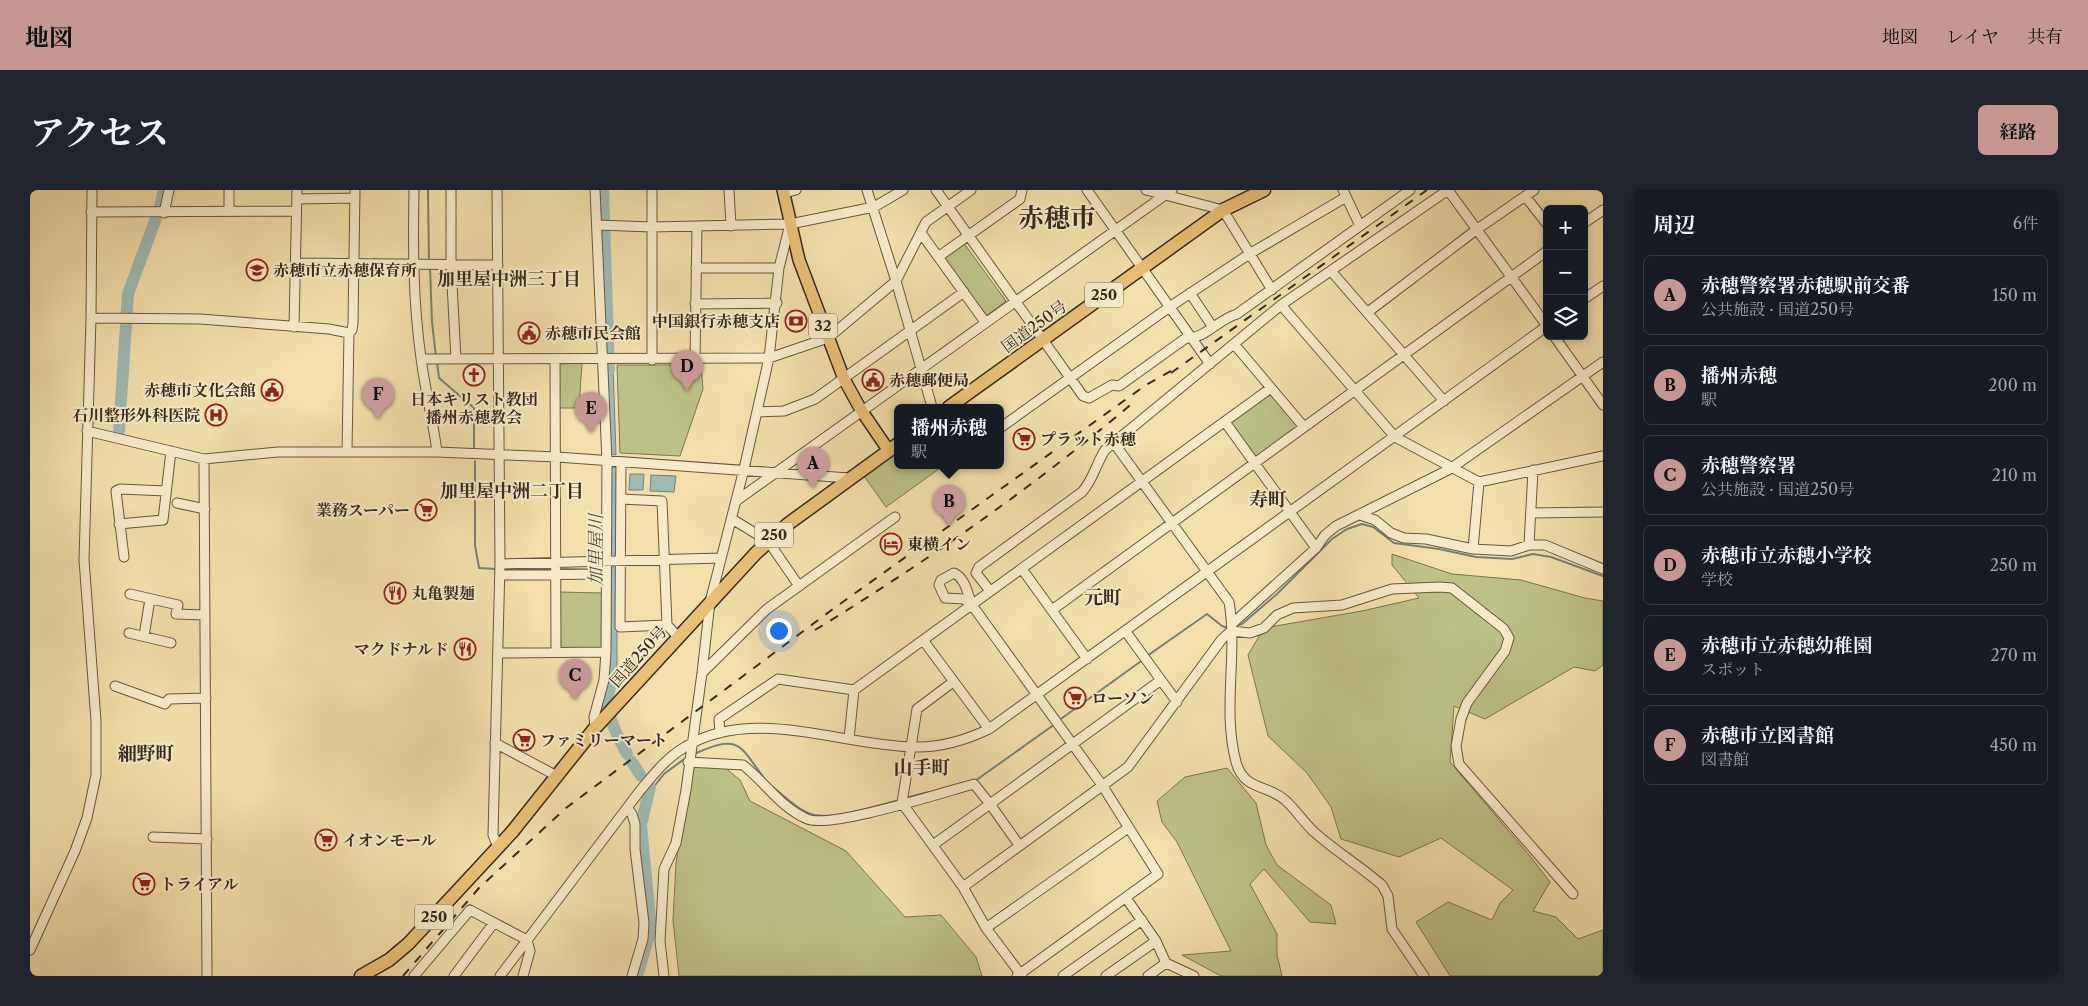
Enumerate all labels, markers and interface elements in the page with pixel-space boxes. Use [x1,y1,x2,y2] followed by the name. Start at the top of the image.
[25,23,73,52] text: 地図
[1882,26,1918,48] text: 地図
[1946,26,1999,48] text: レイヤ
[2027,26,2063,48] text: 共有
[1978,105,2058,155] button: 経路
[30,111,169,154] text: アクセス
[1018,202,1096,234] district label: 赤穂市
[1543,205,1588,340] map controls
[1543,205,1588,250] button: +
[1653,212,1695,237] text: 周辺
[2013,213,2038,233] text: 6件
[1543,250,1588,295] button: −
[245,258,269,282] school or university icon: 赤穂市立赤穂保育所
[273,260,417,280] place label: 赤穂市立赤穂保育所
[437,268,581,290] district label: 加里屋中洲三丁目
[1701,274,1910,297] text: 赤穂警察署赤穂駅前交番
[1085,282,1123,308] road number: 250
[1664,285,1676,305] text: A
[1992,285,2037,305] text: 150 m
[1543,295,1588,340] button: layers
[997,296,1071,356] street label: 国道250号
[1701,299,1854,319] text: 公共施設 · 国道250号
[784,309,808,333] bank icon: 中国銀行赤穂支店
[652,311,780,331] place label: 中国銀行赤穂支店
[809,314,837,338] road number: 32
[517,321,541,345] public building icon: 赤穂市民会館
[545,323,641,343] place label: 赤穂市民会館
[671,350,703,391] pin: D
[462,363,486,387] church icon: 日本キリスト教団 播州赤穂教会
[1701,364,1777,387] text: 播州赤穂
[861,368,885,392] public building icon: 赤穂郵便局
[889,370,969,390] place label: 赤穂郵便局
[1664,375,1676,395] text: B
[1988,375,2037,395] text: 200 m
[260,378,284,402] public building icon: 赤穂市文化会館
[362,378,394,419] pin: F
[144,380,256,400] place label: 赤穂市文化会館
[410,389,538,427] place label: 日本キリスト教団 播州赤穂教会
[1701,389,1717,409] text: 駅
[575,392,607,433] pin: E
[204,403,228,427] hospital icon: 石川整形外科医院
[894,404,1004,469] popup
[72,405,200,425] place label: 石川整形外科医院
[911,416,987,439] text: 播州赤穂
[1012,427,1036,451] supermarket icon: プラット赤穂
[1040,429,1136,449] place label: プラット赤穂
[911,441,927,461] text: 駅
[797,447,829,488] pin: A
[1701,454,1796,477] text: 赤穂警察署
[1664,465,1676,485] text: C
[1992,465,2037,485] text: 210 m
[1701,479,1854,499] text: 公共施設 · 国道250号
[440,480,584,502] district label: 加里屋中洲二丁目
[933,485,965,526] pin: B
[1249,488,1287,511] district label: 寿町
[414,498,438,522] supermarket icon: 業務スーパー
[316,500,410,520] place label: 業務スーパー
[585,512,607,586] water label: 加里屋川
[755,522,793,548] road number: 250
[879,532,903,556] hotel icon: 東横イン
[907,534,971,554] place label: 東横イン
[1701,544,1872,567] text: 赤穂市立赤穂小学校
[1663,555,1677,575] text: D
[1990,555,2037,575] text: 250 m
[1701,569,1733,589] text: 学校
[383,581,407,605] restaurant icon: 丸亀製麺
[411,583,475,603] place label: 丸亀製麺
[1084,586,1122,609] district label: 元町
[766,618,792,644] your location
[605,621,671,691] street label: 国道250号
[1701,634,1872,657] text: 赤穂市立赤穂幼稚園
[453,637,477,661] restaurant icon: マクドナルド
[354,639,449,659] place label: マクドナルド
[1664,645,1676,665] text: E
[1991,645,2037,665] text: 270 m
[559,659,591,700] pin: C
[1701,659,1765,679] text: スポット
[1063,686,1087,710] supermarket icon: ローソン
[1091,688,1154,708] place label: ローソン
[1701,724,1834,747] text: 赤穂市立図書館
[512,728,536,752] supermarket icon: ファミリーマート
[540,730,668,750] place label: ファミリーマート
[1665,735,1675,755] text: F
[1990,735,2037,755] text: 450 m
[117,742,175,765] district label: 細野町
[1701,749,1749,769] text: 図書館
[893,756,951,779] district label: 山手町
[314,828,338,852] supermarket icon: イオンモール
[342,830,437,850] place label: イオンモール
[132,872,156,896] supermarket icon: トライアル
[160,874,238,894] place label: トライアル
[415,904,453,930] road number: 250

